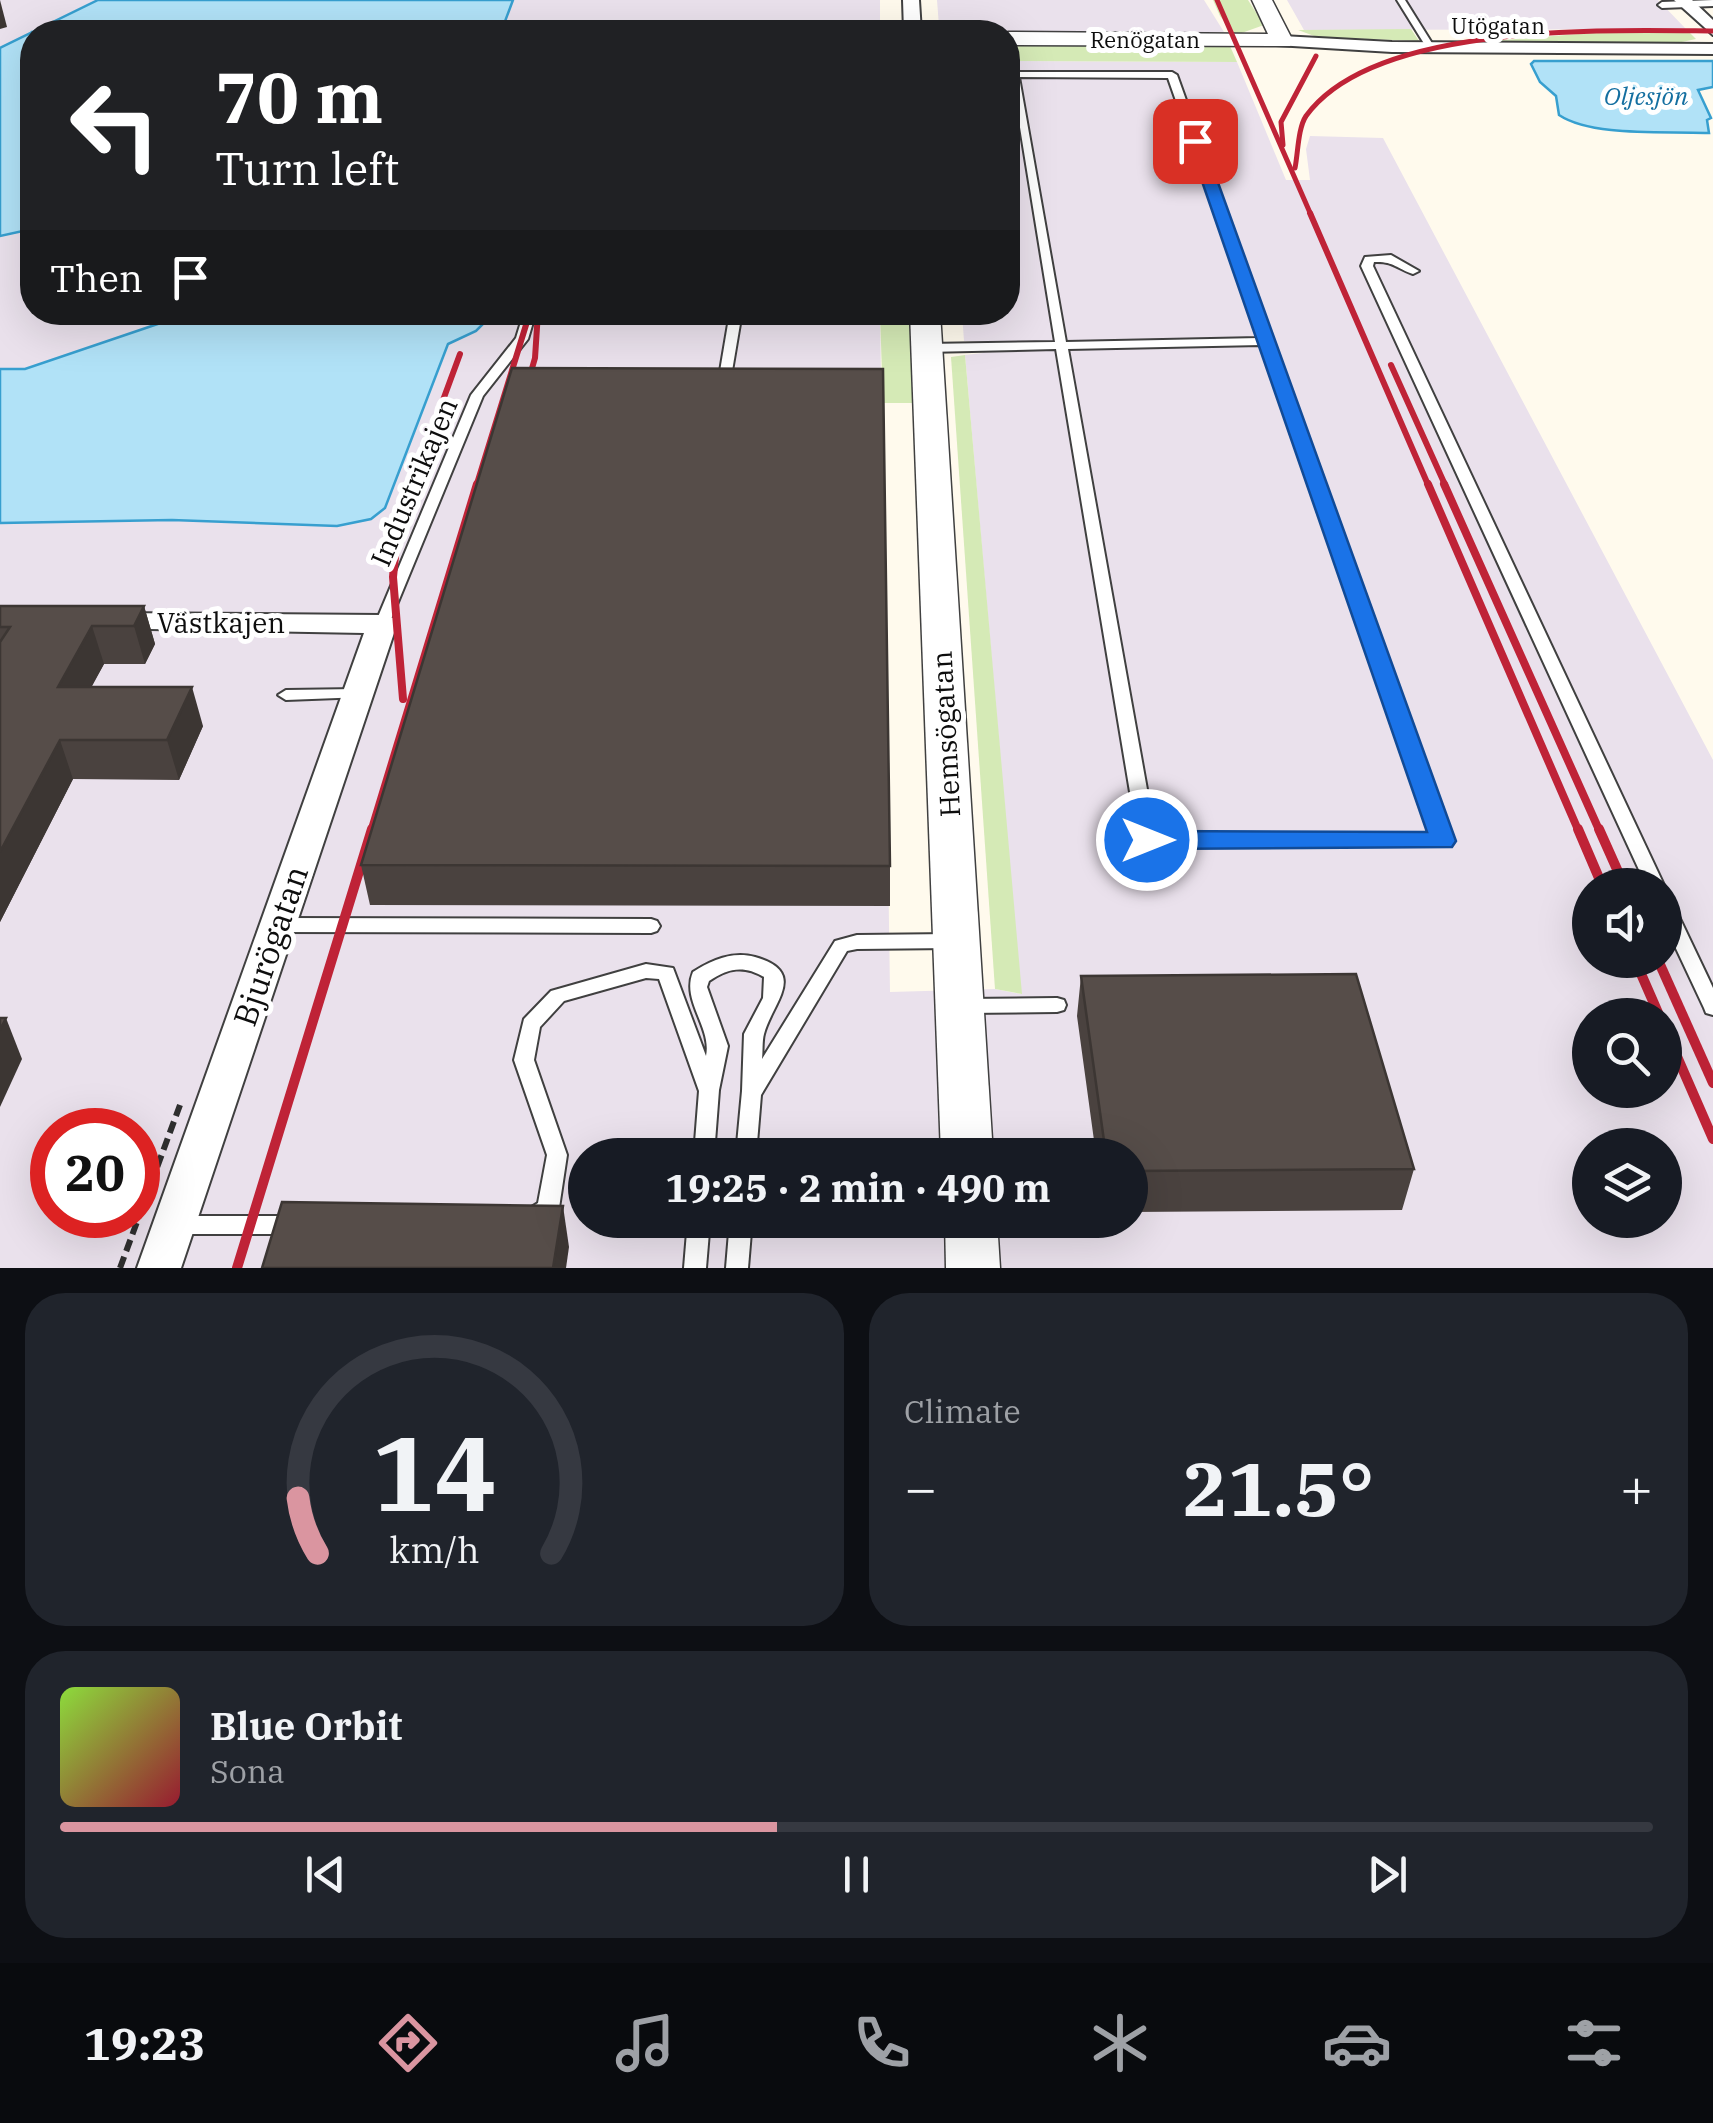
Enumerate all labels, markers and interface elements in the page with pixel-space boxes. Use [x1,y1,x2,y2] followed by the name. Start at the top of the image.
[1451,11,1545,40] street label: Utögatan
[1090,25,1200,54] street label: Renögatan
[215,51,383,142] text: 70 m
[50,60,180,190] icon: left
[1604,79,1688,112] water label: Oljesjön
[1153,99,1238,184] pin
[1168,114,1223,169] icon: arrive
[215,139,399,197] text: Turn left
[163,250,218,305] icon: arrive
[50,253,143,302] text: Then
[361,392,466,572] street label: Industrikajen
[157,604,285,641] street label: Västkajen
[923,650,968,818] street label: Hemsögatan
[1095,788,1199,892] position arrow
[223,860,317,1031] street label: Bjurögatan
[1572,868,1682,1238] map controls
[1572,868,1682,978] button: sound
[1572,998,1682,1108] button: search
[30,1108,160,1238] speed limit sign: 20
[1572,1128,1682,1238] button: layers
[665,1163,1051,1212] text: 19:25 · 2 min · 490 m
[904,1390,1021,1432] text: Climate
[372,1404,497,1540] text: 14
[1183,1439,1374,1537] text: 21.5°
[904,1452,937,1523] text: −
[1620,1452,1653,1523] text: +
[389,1526,480,1573] text: km/h
[210,1701,402,1750] text: Blue Orbit
[210,1750,285,1792] text: Sona
[298,1847,353,1902] icon: previous
[829,1847,884,1902] icon: pause
[1360,1847,1415,1902] icon: next
[373,2008,443,2078] icon: directions
[610,2008,680,2078] icon: music
[847,2008,917,2078] icon: phone
[1085,2008,1155,2078] icon: climate
[1322,2008,1392,2078] icon: car
[1559,2008,1629,2078] icon: filters
[84,2014,205,2072] text: 19:23

